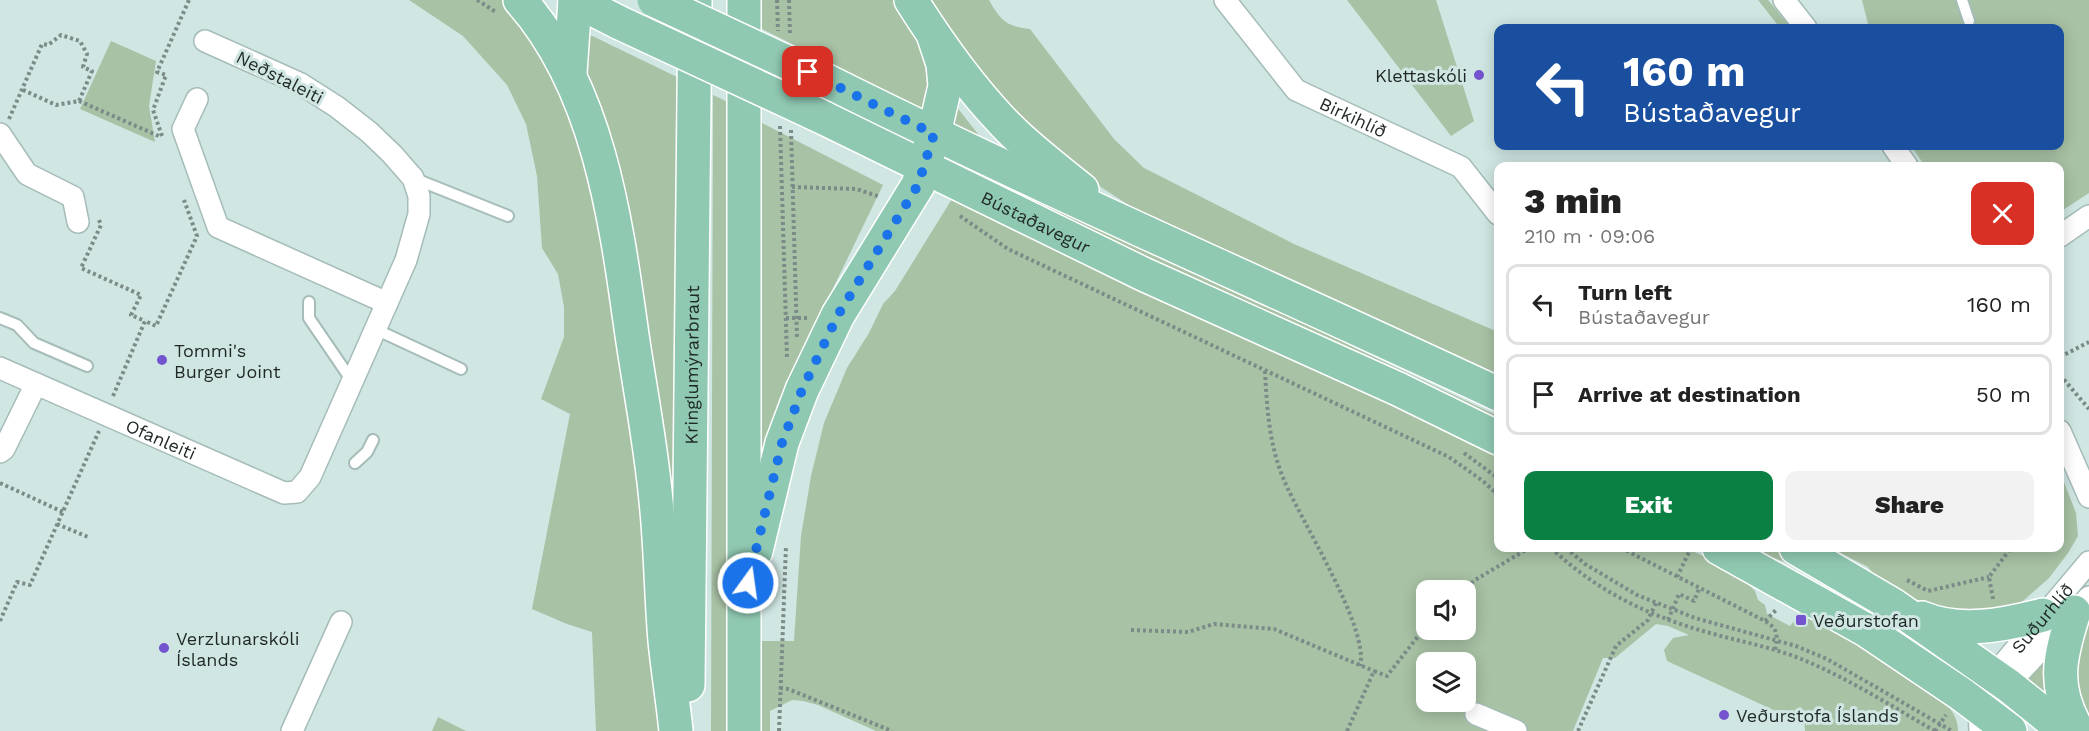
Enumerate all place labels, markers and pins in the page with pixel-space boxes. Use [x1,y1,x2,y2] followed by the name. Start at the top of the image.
[782,46,833,97] pin
[1375,65,1467,86] place label: Klettaskóli
[1472,68,1486,82] marker: Klettaskóli
[174,340,281,382] place label: Tommi's Burger Joint
[155,353,169,367] marker: Tommi's Burger Joint
[1813,610,1919,631] place label: Veðurstofan
[1794,613,1808,627] marker: Veðurstofan
[176,628,300,670] place label: Verzlunarskóli Íslands
[157,641,171,655] marker: Verzlunarskóli Íslands
[1736,705,1899,726] place label: Veðurstofa Íslands
[1717,708,1731,722] marker: Veðurstofa Íslands

